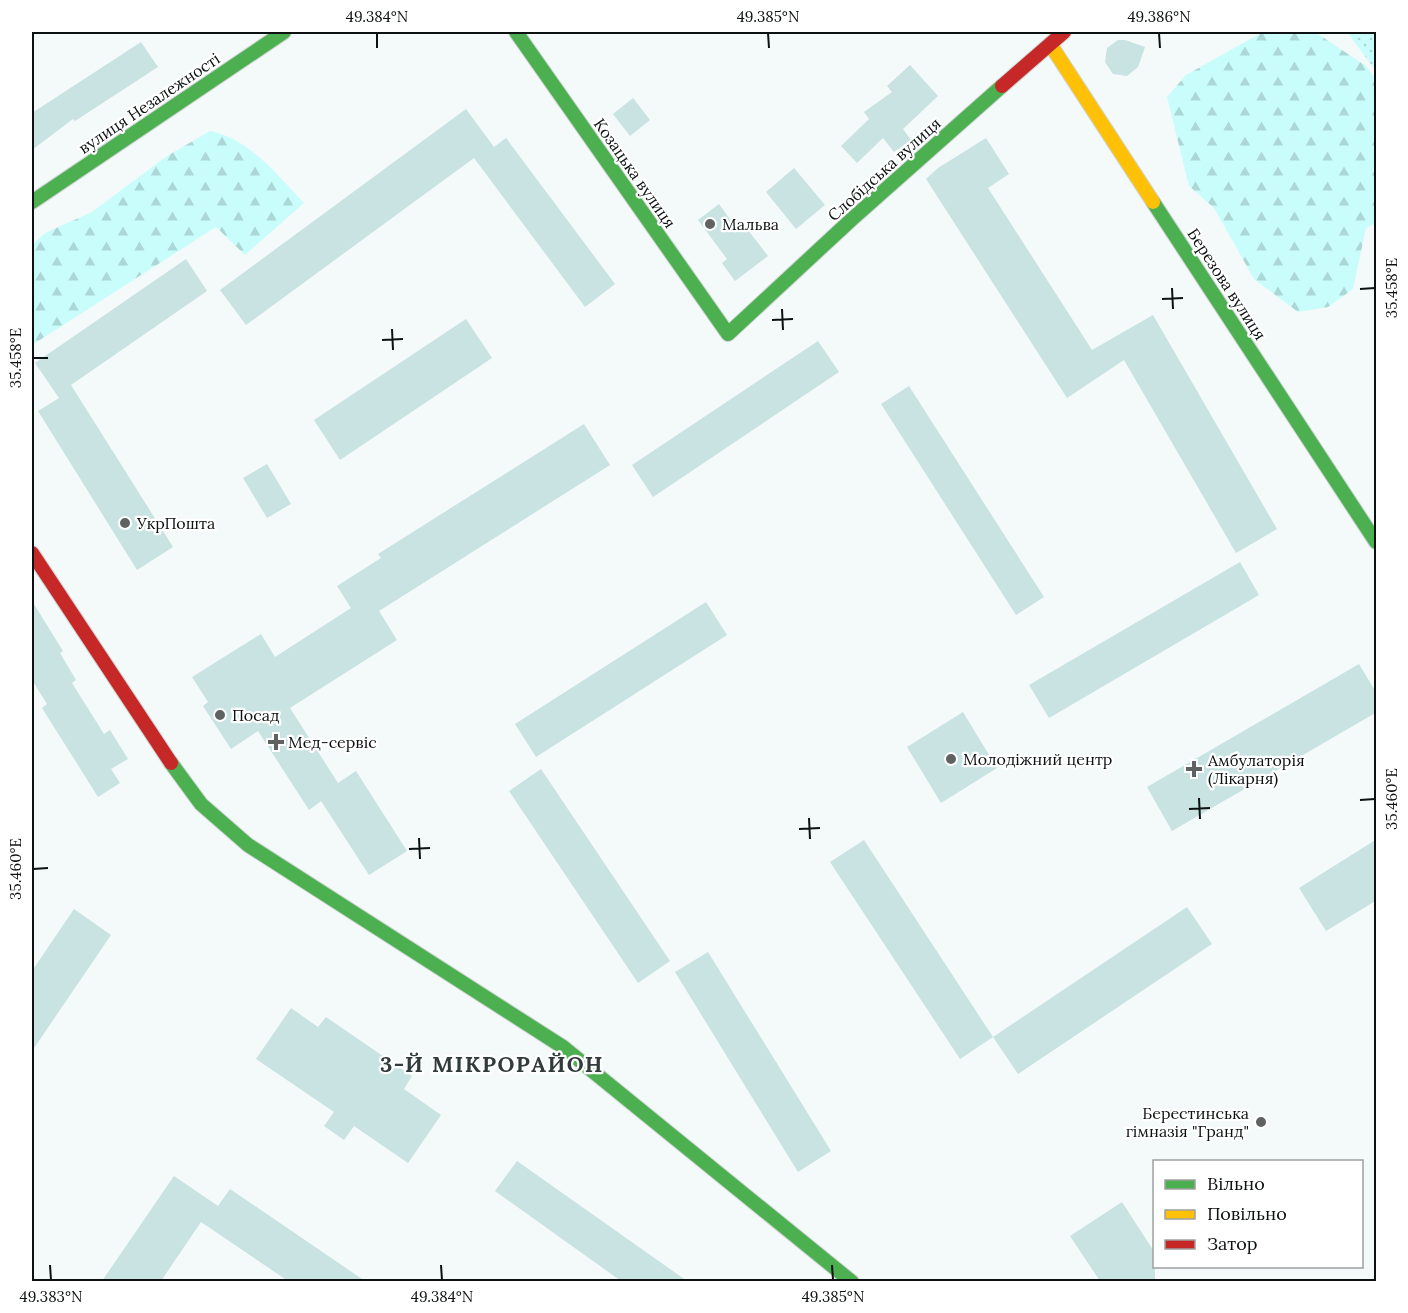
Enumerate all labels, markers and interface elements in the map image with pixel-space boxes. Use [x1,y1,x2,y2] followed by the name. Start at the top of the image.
[346,7,408,26] text: 49.384°N
[737,7,799,26] text: 49.385°N
[1127,7,1191,26] text: 49.386°N
[75,48,223,158] street label: вулиця Незалежності
[823,113,945,225] street label: Слобідська вулиця
[590,114,680,232] street label: Козацька вулиця
[722,214,779,234] place label: Мальва
[703,217,717,231] marker: Мальва
[1183,224,1271,344] street label: Березова вулиця
[1382,258,1401,318] text: 35.458°E
[6,328,25,388] text: 35.458°E
[136,513,215,533] place label: УкрПошта
[118,516,132,530] marker: УкрПошта
[232,705,280,725] place label: Посад
[213,708,227,722] marker: Посад
[288,732,377,752] place label: Мед-сервіс
[269,735,283,749] marker: Мед-сервіс
[963,749,1112,769] place label: Молодіжний центр
[1207,750,1305,789] place label: Амбулаторія (Лікарня)
[944,752,958,766] marker: Молодіжний центр
[1185,760,1203,778] marker: Амбулаторія (Лікарня)
[1382,768,1401,830] text: 35.460°E
[6,838,25,900] text: 35.460°E
[380,1050,604,1078] district label: 3-Й МІКРОРАЙОН
[1126,1103,1249,1141] place label: Берестинська гімназія "Гранд"
[1254,1115,1268,1129] marker: Берестинська гімназія "Гранд"
[1153,1160,1363,1268] legend
[1207,1172,1265,1195] text: Вільно
[1207,1202,1287,1225] text: Повільно
[1207,1232,1258,1255] text: Затор
[20,1287,82,1306] text: 49.383°N
[411,1287,473,1306] text: 49.384°N
[802,1287,864,1306] text: 49.385°N

